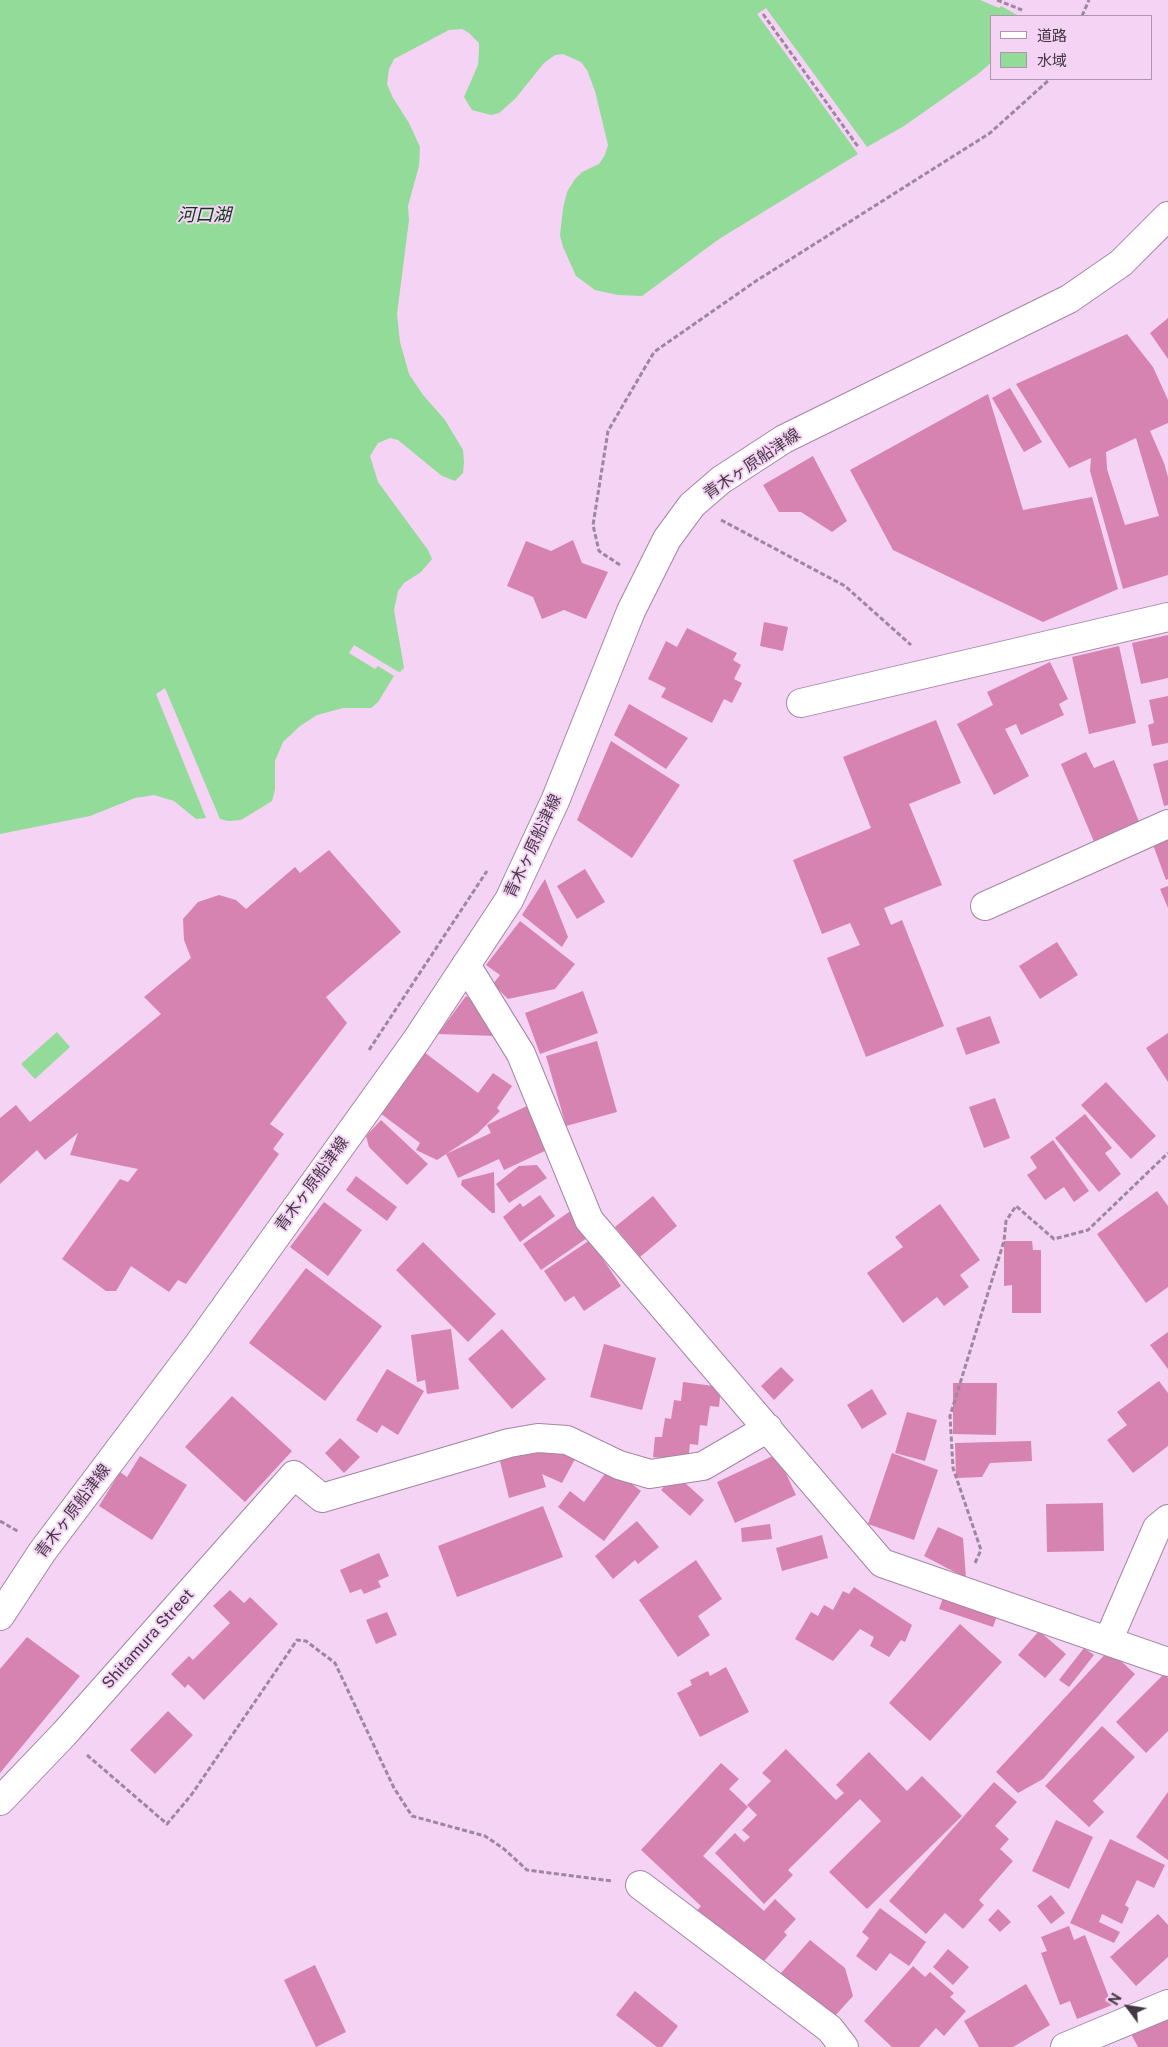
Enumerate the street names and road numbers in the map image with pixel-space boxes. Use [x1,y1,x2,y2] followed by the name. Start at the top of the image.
[700,425,804,503] street label: 青木ヶ原船津線
[501,791,565,901] street label: 青木ヶ原船津線
[271,1133,353,1235] street label: 青木ヶ原船津線
[32,1460,114,1562] street label: 青木ヶ原船津線
[98,1585,198,1693] street label: Shitamura Street

